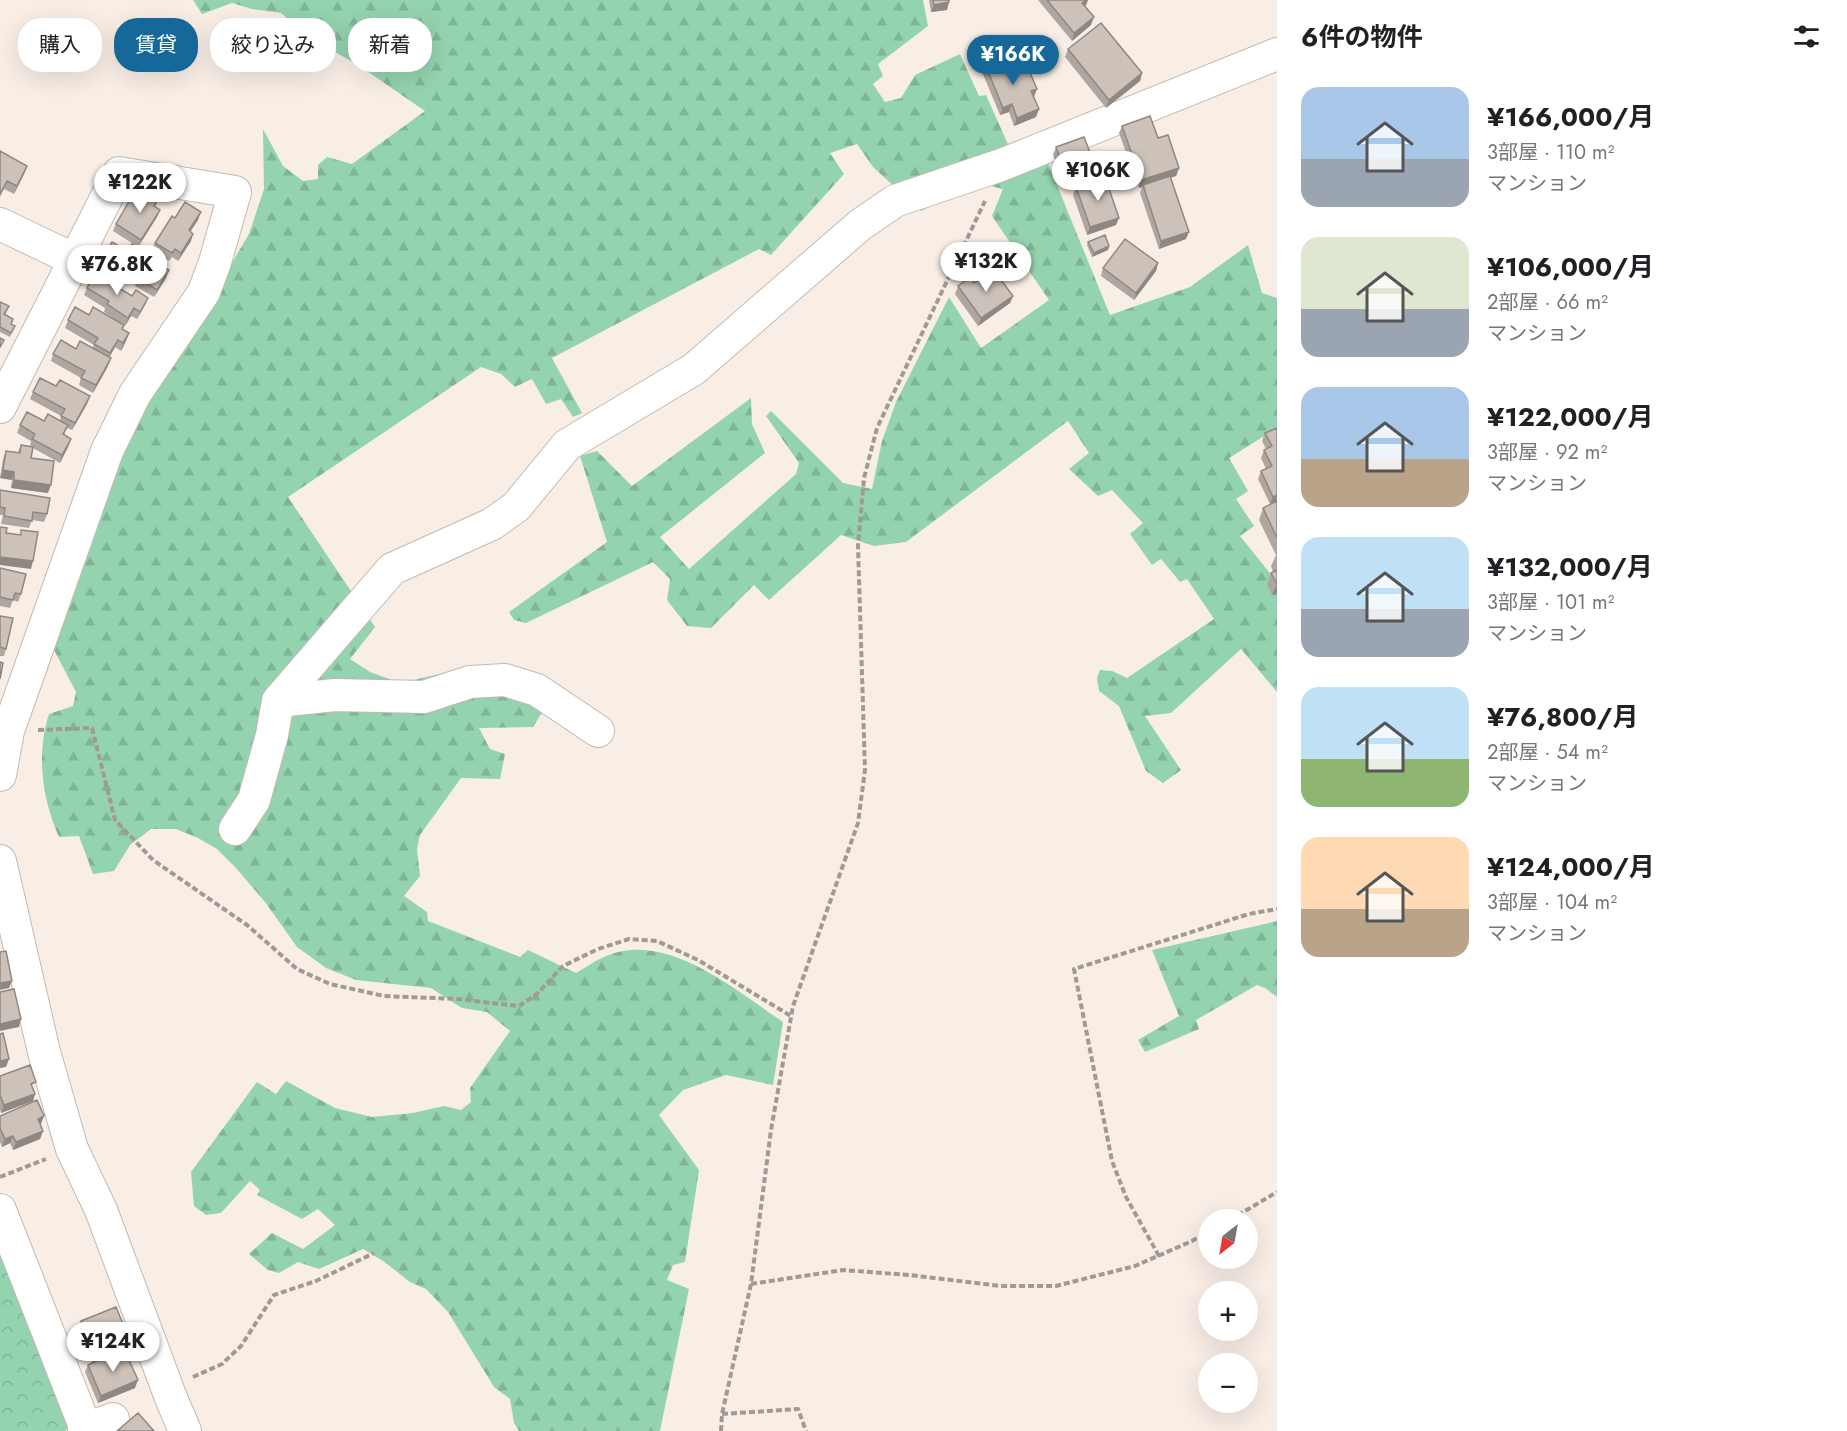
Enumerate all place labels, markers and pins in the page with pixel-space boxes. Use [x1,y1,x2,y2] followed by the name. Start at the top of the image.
[971,35,1055,86] pin: ¥166K
[1056,151,1140,202] pin: ¥106K
[98,163,182,214] pin: ¥122K
[944,242,1028,293] pin: ¥132K
[68,245,166,296] pin: ¥76.8K
[71,1322,155,1373] pin: ¥124K

